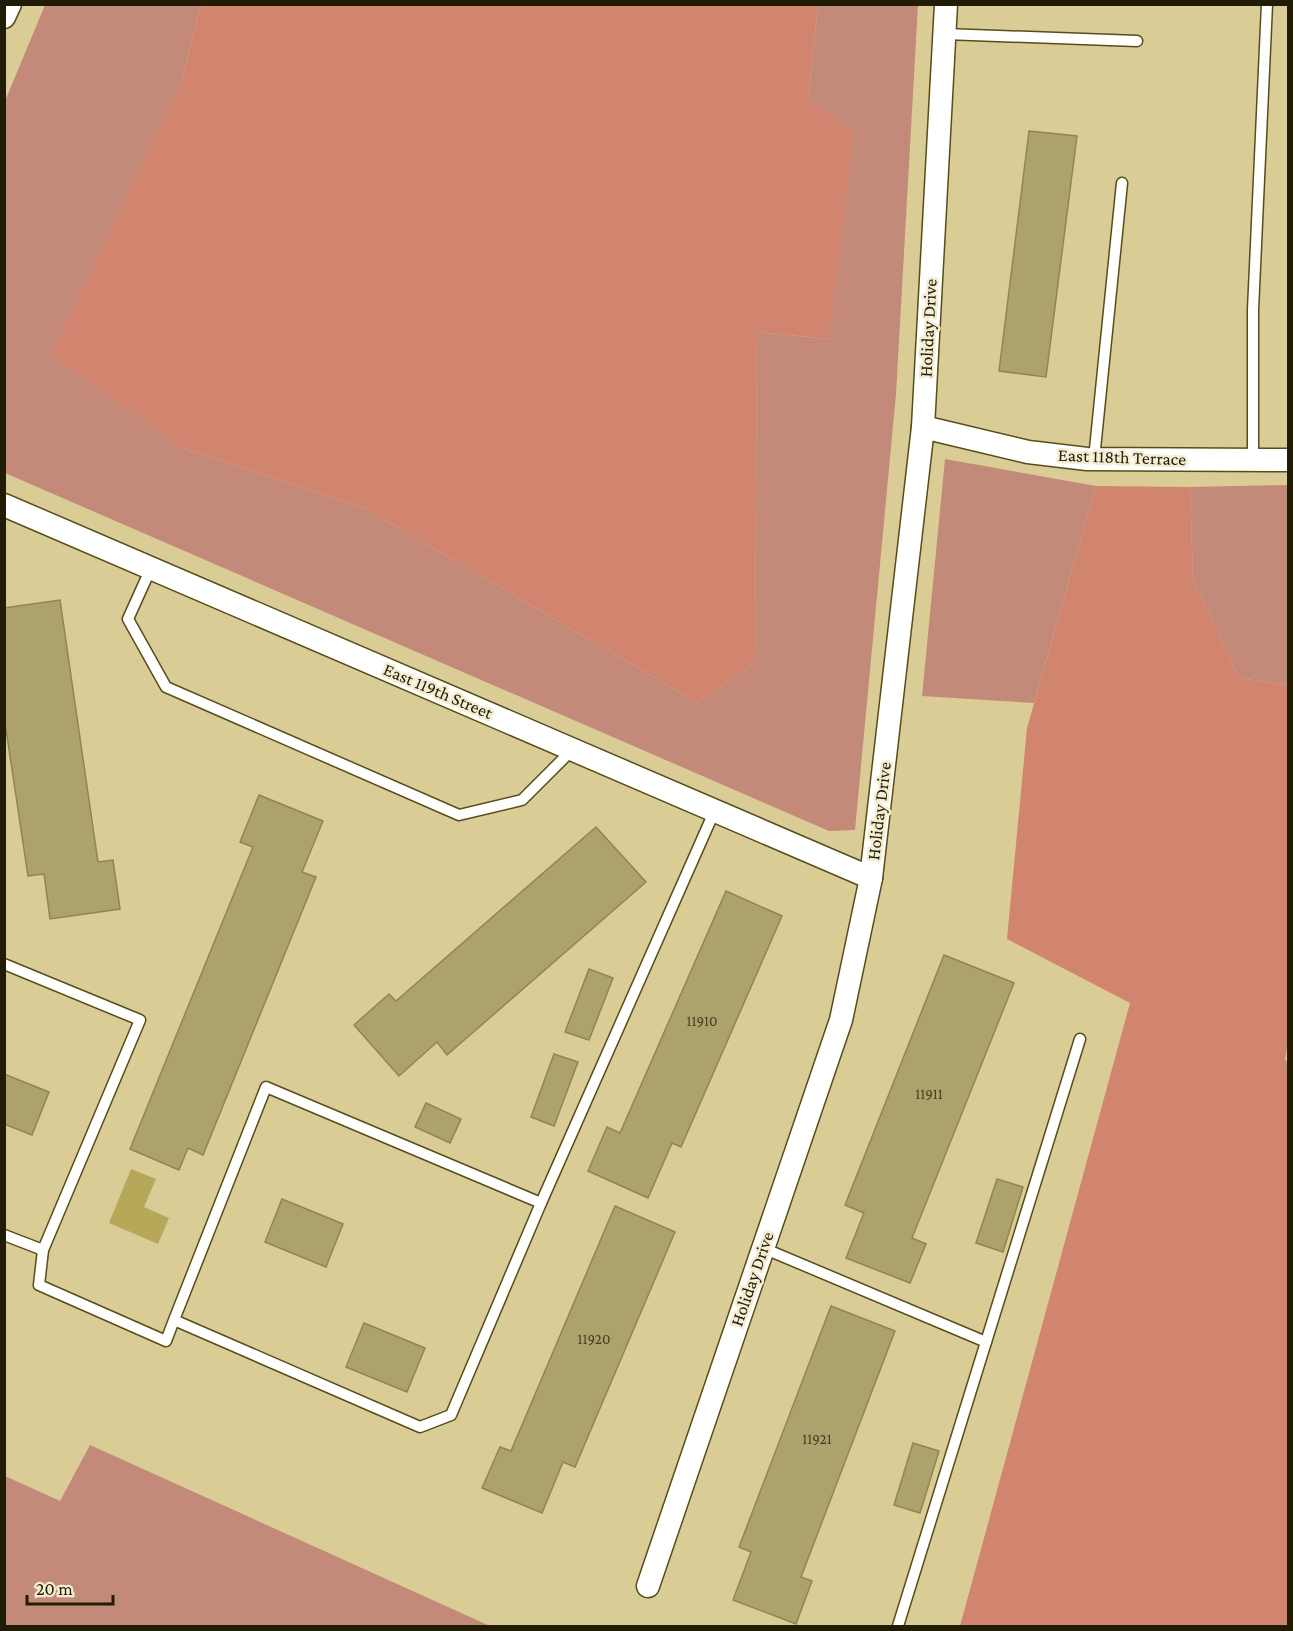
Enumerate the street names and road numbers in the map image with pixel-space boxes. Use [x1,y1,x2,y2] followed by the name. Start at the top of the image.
[915,278,941,378] street label: Holiday Drive
[1058,445,1186,469] street label: East 118th Terrace
[380,659,497,723] street label: East 119th Street
[863,761,895,861] street label: Holiday Drive
[726,1229,778,1329] street label: Holiday Drive

